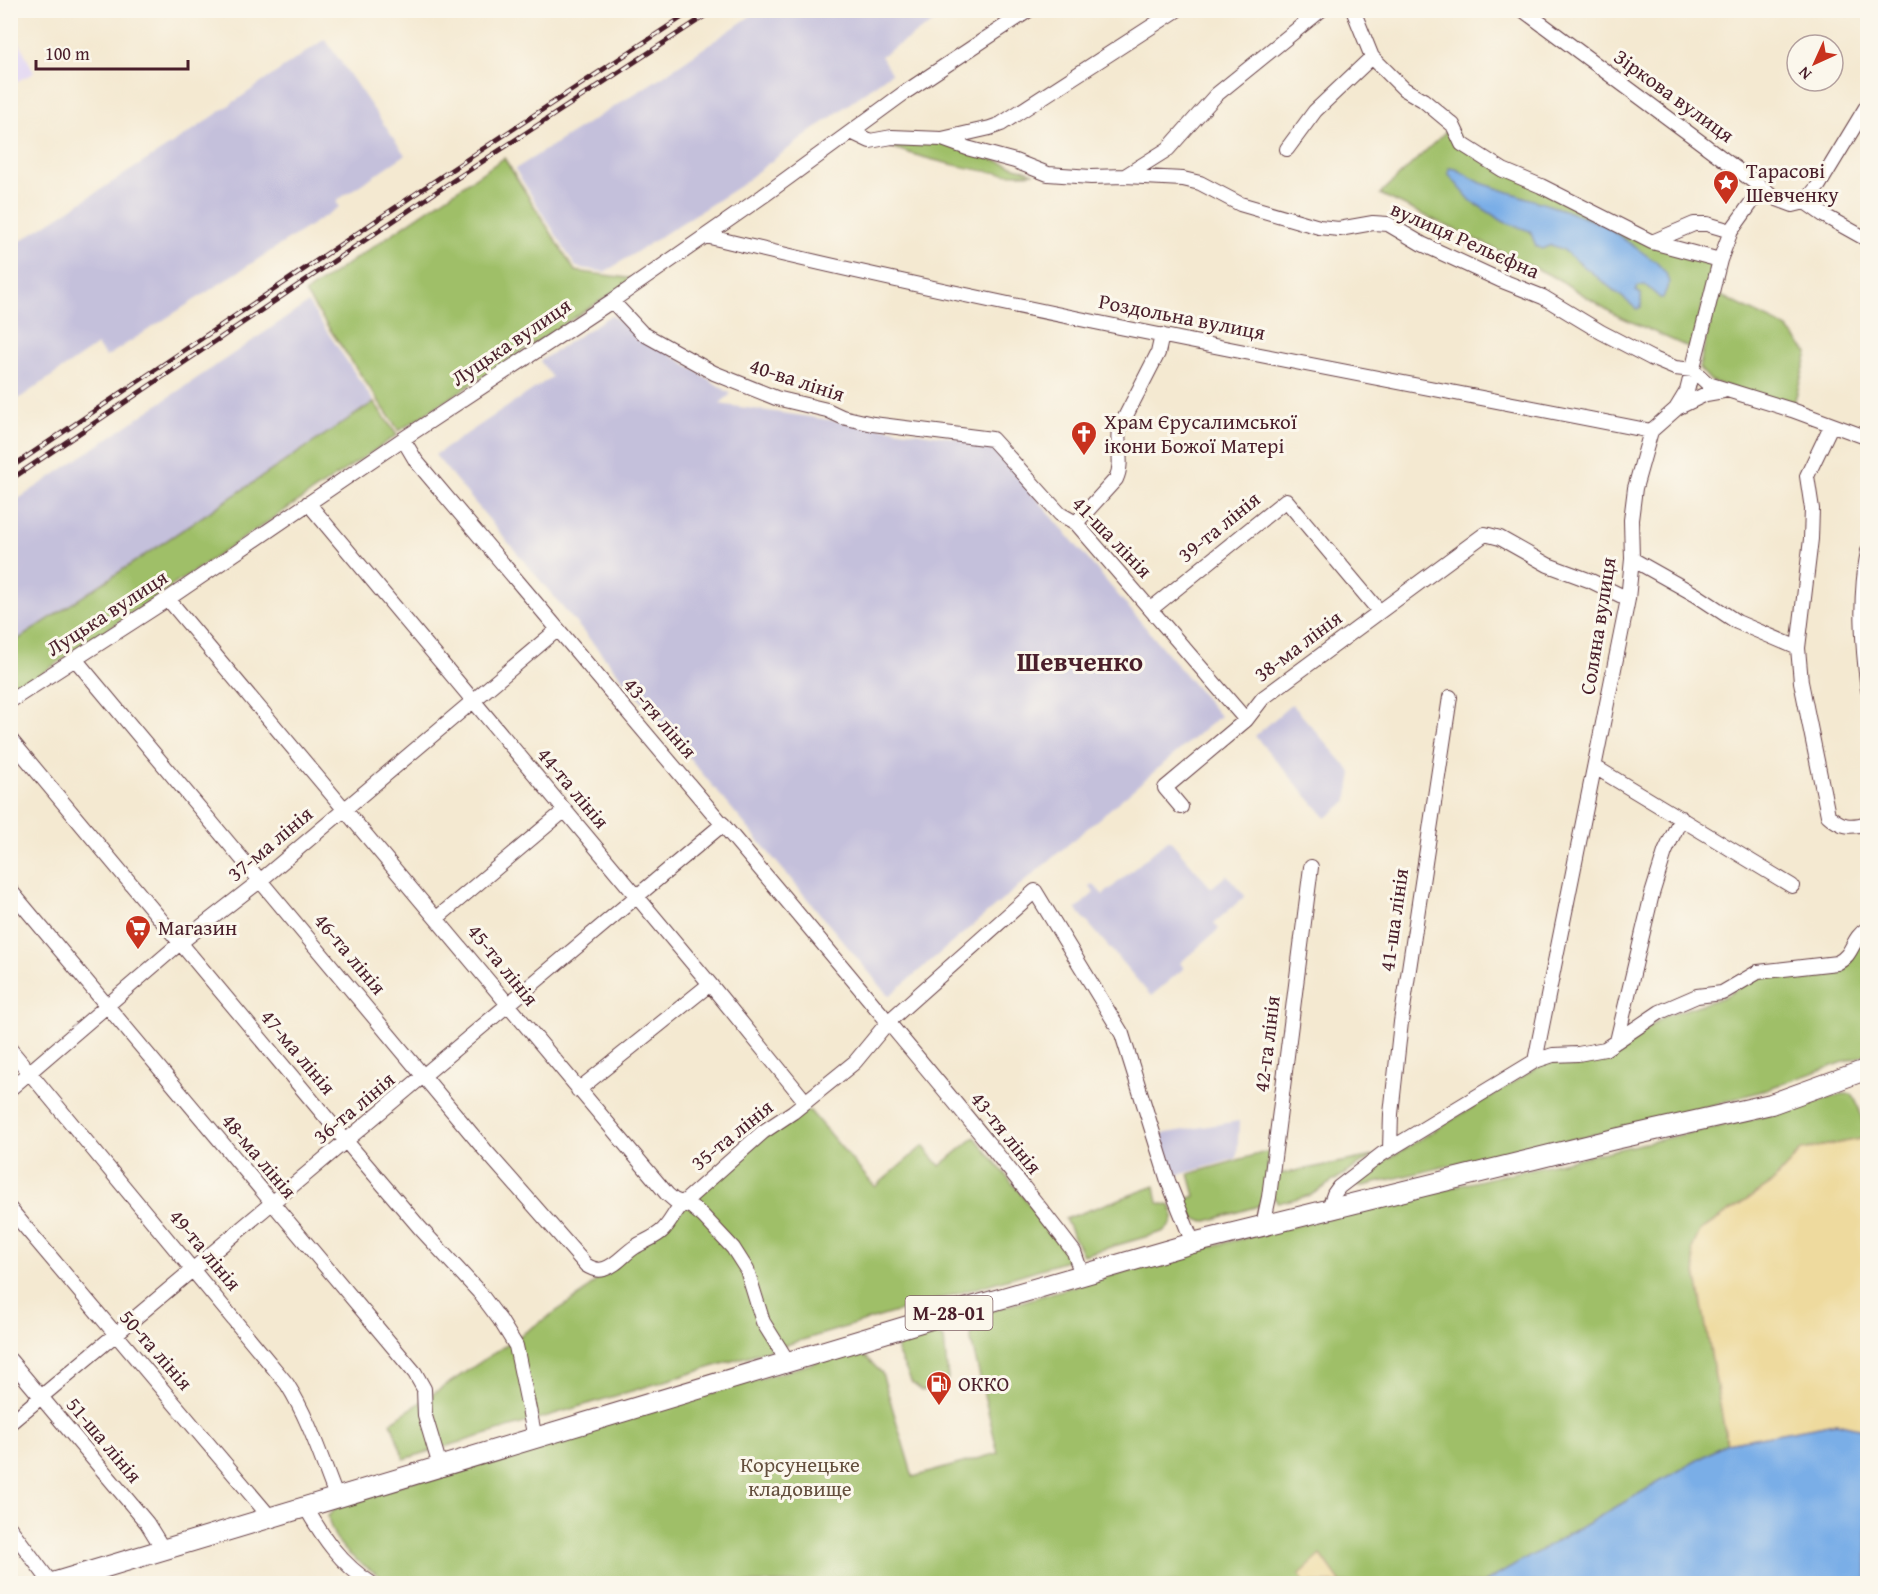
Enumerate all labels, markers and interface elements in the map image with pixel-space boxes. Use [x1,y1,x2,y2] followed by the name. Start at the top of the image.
[36,33,188,71] scale bar
[1785,33,1845,93] north arrow
[45,40,90,67] text: 100 m
[1608,41,1741,150] street label: Зіркова вулиця
[1792,61,1817,86] text: N
[1746,155,1839,210] place label: Тарасові Шевченку
[1711,168,1741,206] place icon: Тарасові Шевченку
[1386,193,1545,286] street label: вулиця Рельєфна
[1096,285,1268,348] street label: Роздольна вулиця
[444,290,577,393] street label: Луцька вулиця
[746,350,849,410] street label: 40-ва лінія
[1104,406,1298,461] place label: Храм Єрусалимської ікони Божої Матері
[1069,419,1099,457] church icon: Храм Єрусалимської ікони Божої Матері
[1171,483,1267,570] street label: 39-та лінія
[1065,488,1160,585] street label: 41-ша лінія
[1571,555,1624,697] street label: Соляна вулиця
[40,562,174,663] street label: Луцька вулиця
[1247,602,1349,689] street label: 38-ма лінія
[1017,641,1143,681] district label: Шевченко
[616,670,705,765] street label: 43-тя лінія
[530,740,617,836] street label: 44-та лінія
[220,798,319,889] street label: 37-ма лінія
[1371,866,1416,974] street label: 41-ша лінія
[307,906,394,1002] street label: 46-та лінія
[158,912,237,943] place label: Магазин
[123,913,153,951] supermarket icon: Магазин
[460,917,547,1013] street label: 45-та лінія
[1245,994,1288,1094] street label: 42-га лінія
[253,1002,344,1101] street label: 47-ма лінія
[306,1064,402,1151] street label: 36-та лінія
[963,1084,1050,1181] street label: 43-тя лінія
[684,1091,780,1178] street label: 35-та лінія
[214,1106,305,1205] street label: 48-ма лінія
[162,1202,249,1298] street label: 49-та лінія
[906,1296,992,1330] road number: М-28-01
[112,1302,201,1397] street label: 50-та лінія
[958,1368,1009,1399] place label: ОККО
[924,1369,954,1407] fuel station icon: ОККО
[59,1390,150,1490] street label: 51-ша лінія
[740,1449,860,1504] park label: Корсунецьке кладовище

